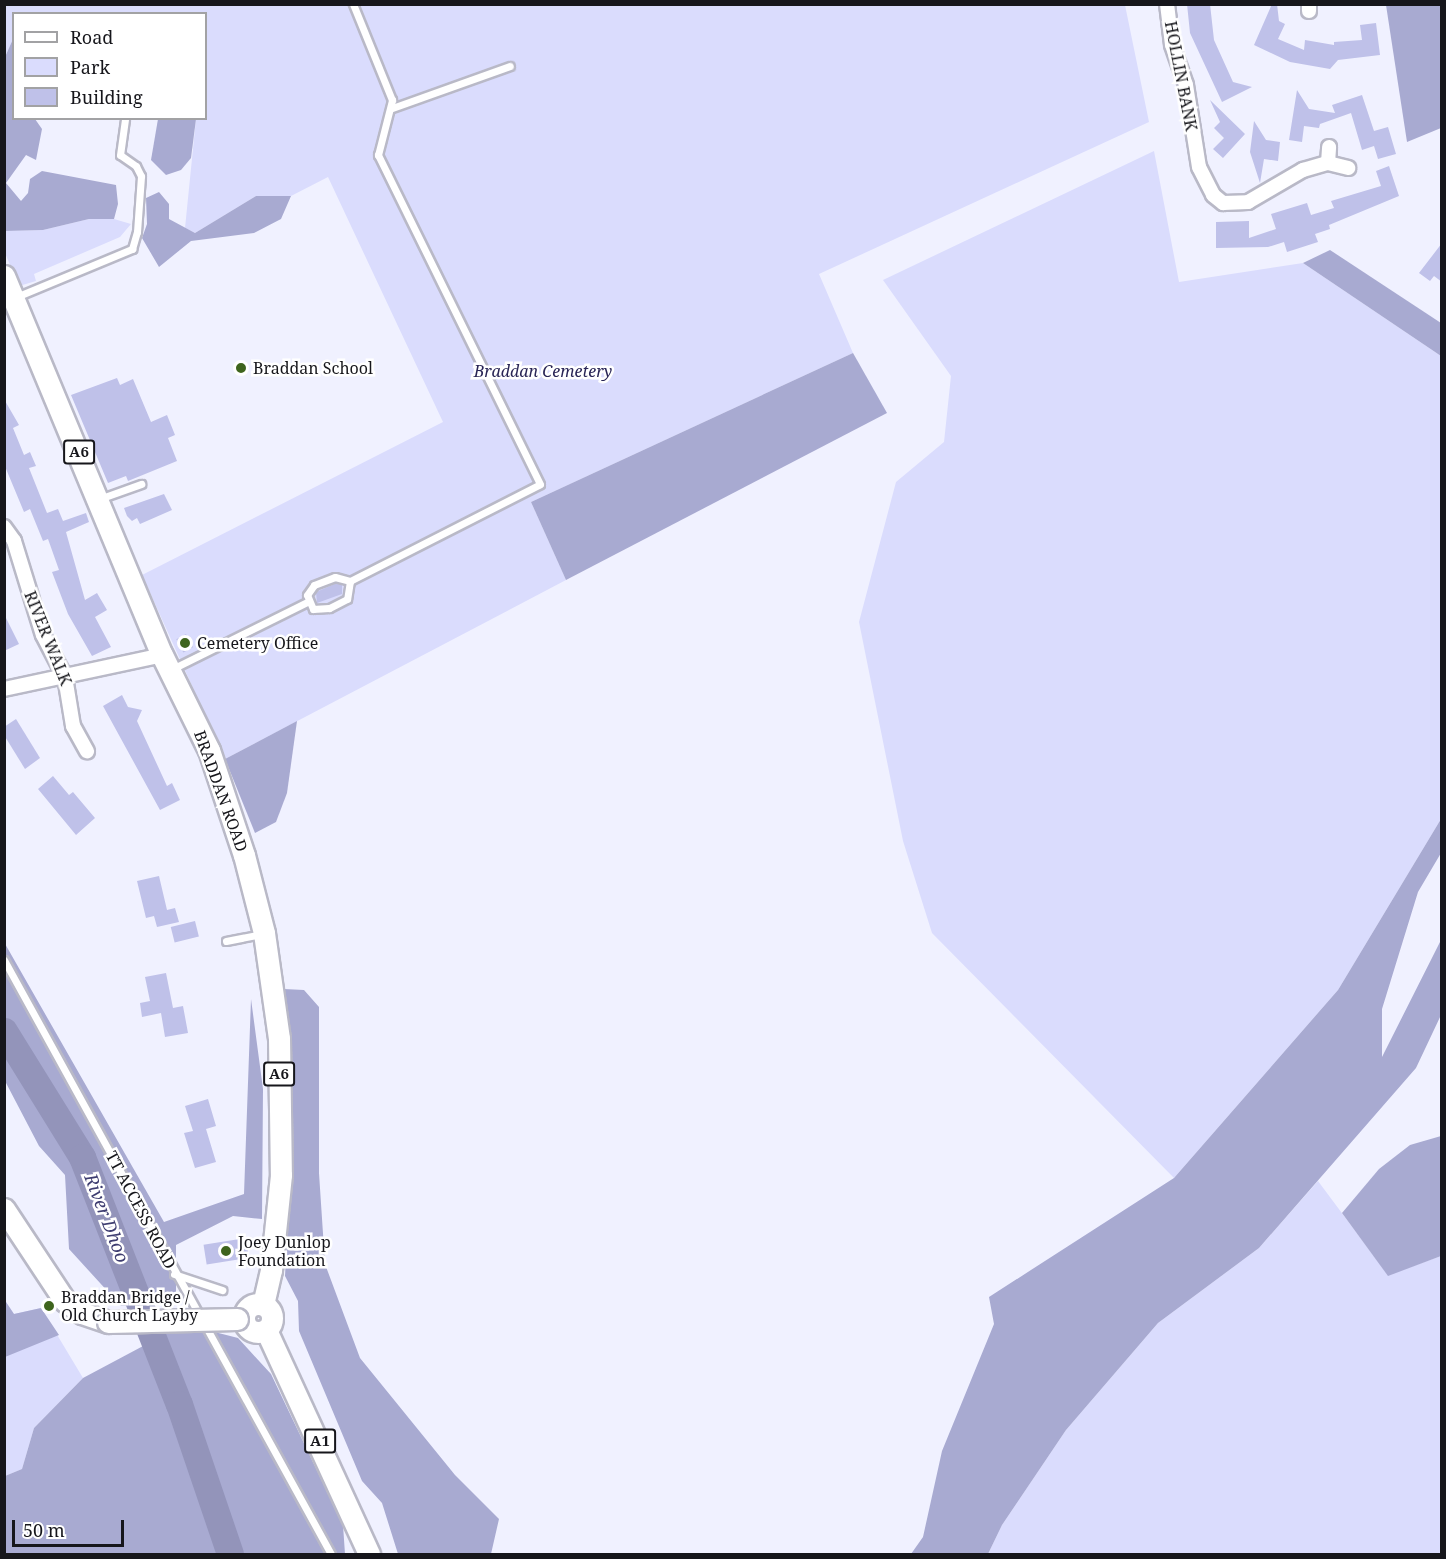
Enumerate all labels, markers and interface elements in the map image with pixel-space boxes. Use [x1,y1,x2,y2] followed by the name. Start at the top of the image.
[12,12,207,120] legend
[1161,19,1201,133] street label: HOLLIN BANK
[70,25,113,49] text: Road
[70,55,110,79] text: Park
[70,85,143,109] text: Building
[253,358,373,378] place label: Braddan School
[234,361,248,375] marker: Braddan School
[474,361,612,381] park label: Braddan Cemetery
[62,440,96,464] road number: A6
[20,588,76,688] street label: RIVER WALK
[197,633,318,653] place label: Cemetery Office
[178,636,192,650] marker: Cemetery Office
[190,728,252,854] street label: BRADDAN ROAD
[262,1062,296,1086] road number: A6
[102,1148,180,1272] street label: TT ACCESS ROAD
[80,1170,134,1266] water label: River Dhoo
[238,1232,331,1270] place label: Joey Dunlop Foundation
[219,1244,233,1258] marker: Joey Dunlop Foundation
[61,1287,198,1325] place label: Braddan Bridge / Old Church Layby
[42,1299,56,1313] marker: Braddan Bridge / Old Church Layby
[304,1429,336,1453] road number: A1
[15,1508,128,1546] scale bar
[23,1518,65,1542] text: 50 m

